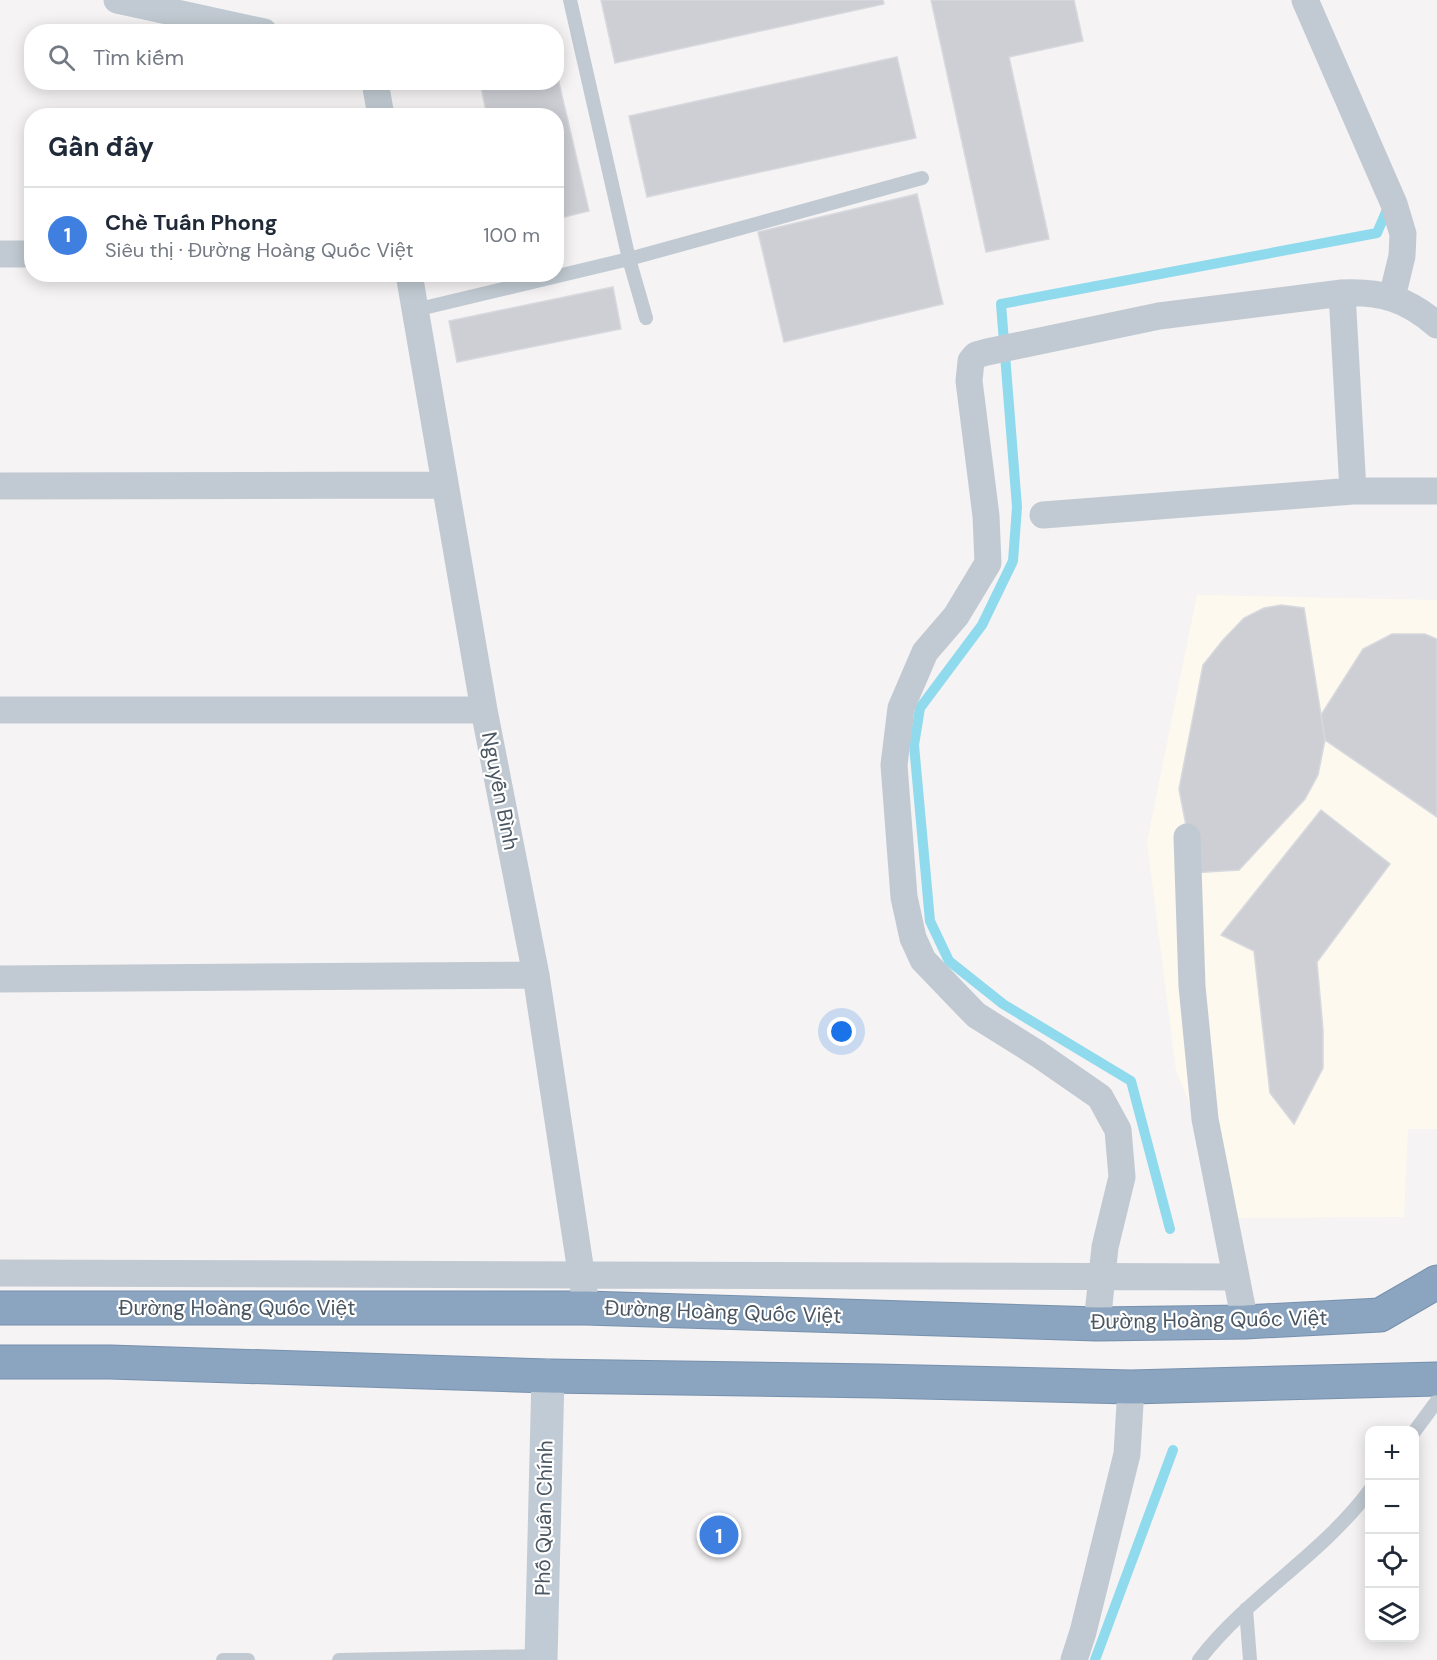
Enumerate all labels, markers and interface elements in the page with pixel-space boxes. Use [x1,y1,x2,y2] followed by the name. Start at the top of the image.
[24,24,564,90] search box
[45,41,78,74] icon: search
[93,43,184,72] text: Tìm kiếm
[48,130,154,164] text: Gần đây
[105,208,278,237] text: Chè Tuấn Phong
[64,222,71,248] text: 1
[483,222,540,248] text: 100 m
[105,237,414,263] text: Siêu thị · Đường Hoàng Quốc Việt
[475,729,525,853] street label: Nguyễn Bình
[827,1017,856,1046] your location
[119,1294,355,1322] street label: Đường Hoàng Quốc Việt
[604,1294,842,1330] street label: Đường Hoàng Quốc Việt
[1090,1304,1328,1336] street label: Đường Hoàng Quốc Việt
[1365,1426,1419,1642] map controls
[1365,1426,1419,1480] button: +
[529,1440,559,1596] street label: Phố Quân Chính
[1365,1480,1419,1534] button: −
[700,1512,738,1558] pin: 1
[1365,1534,1419,1588] button: locate
[1365,1588,1419,1642] button: layers

